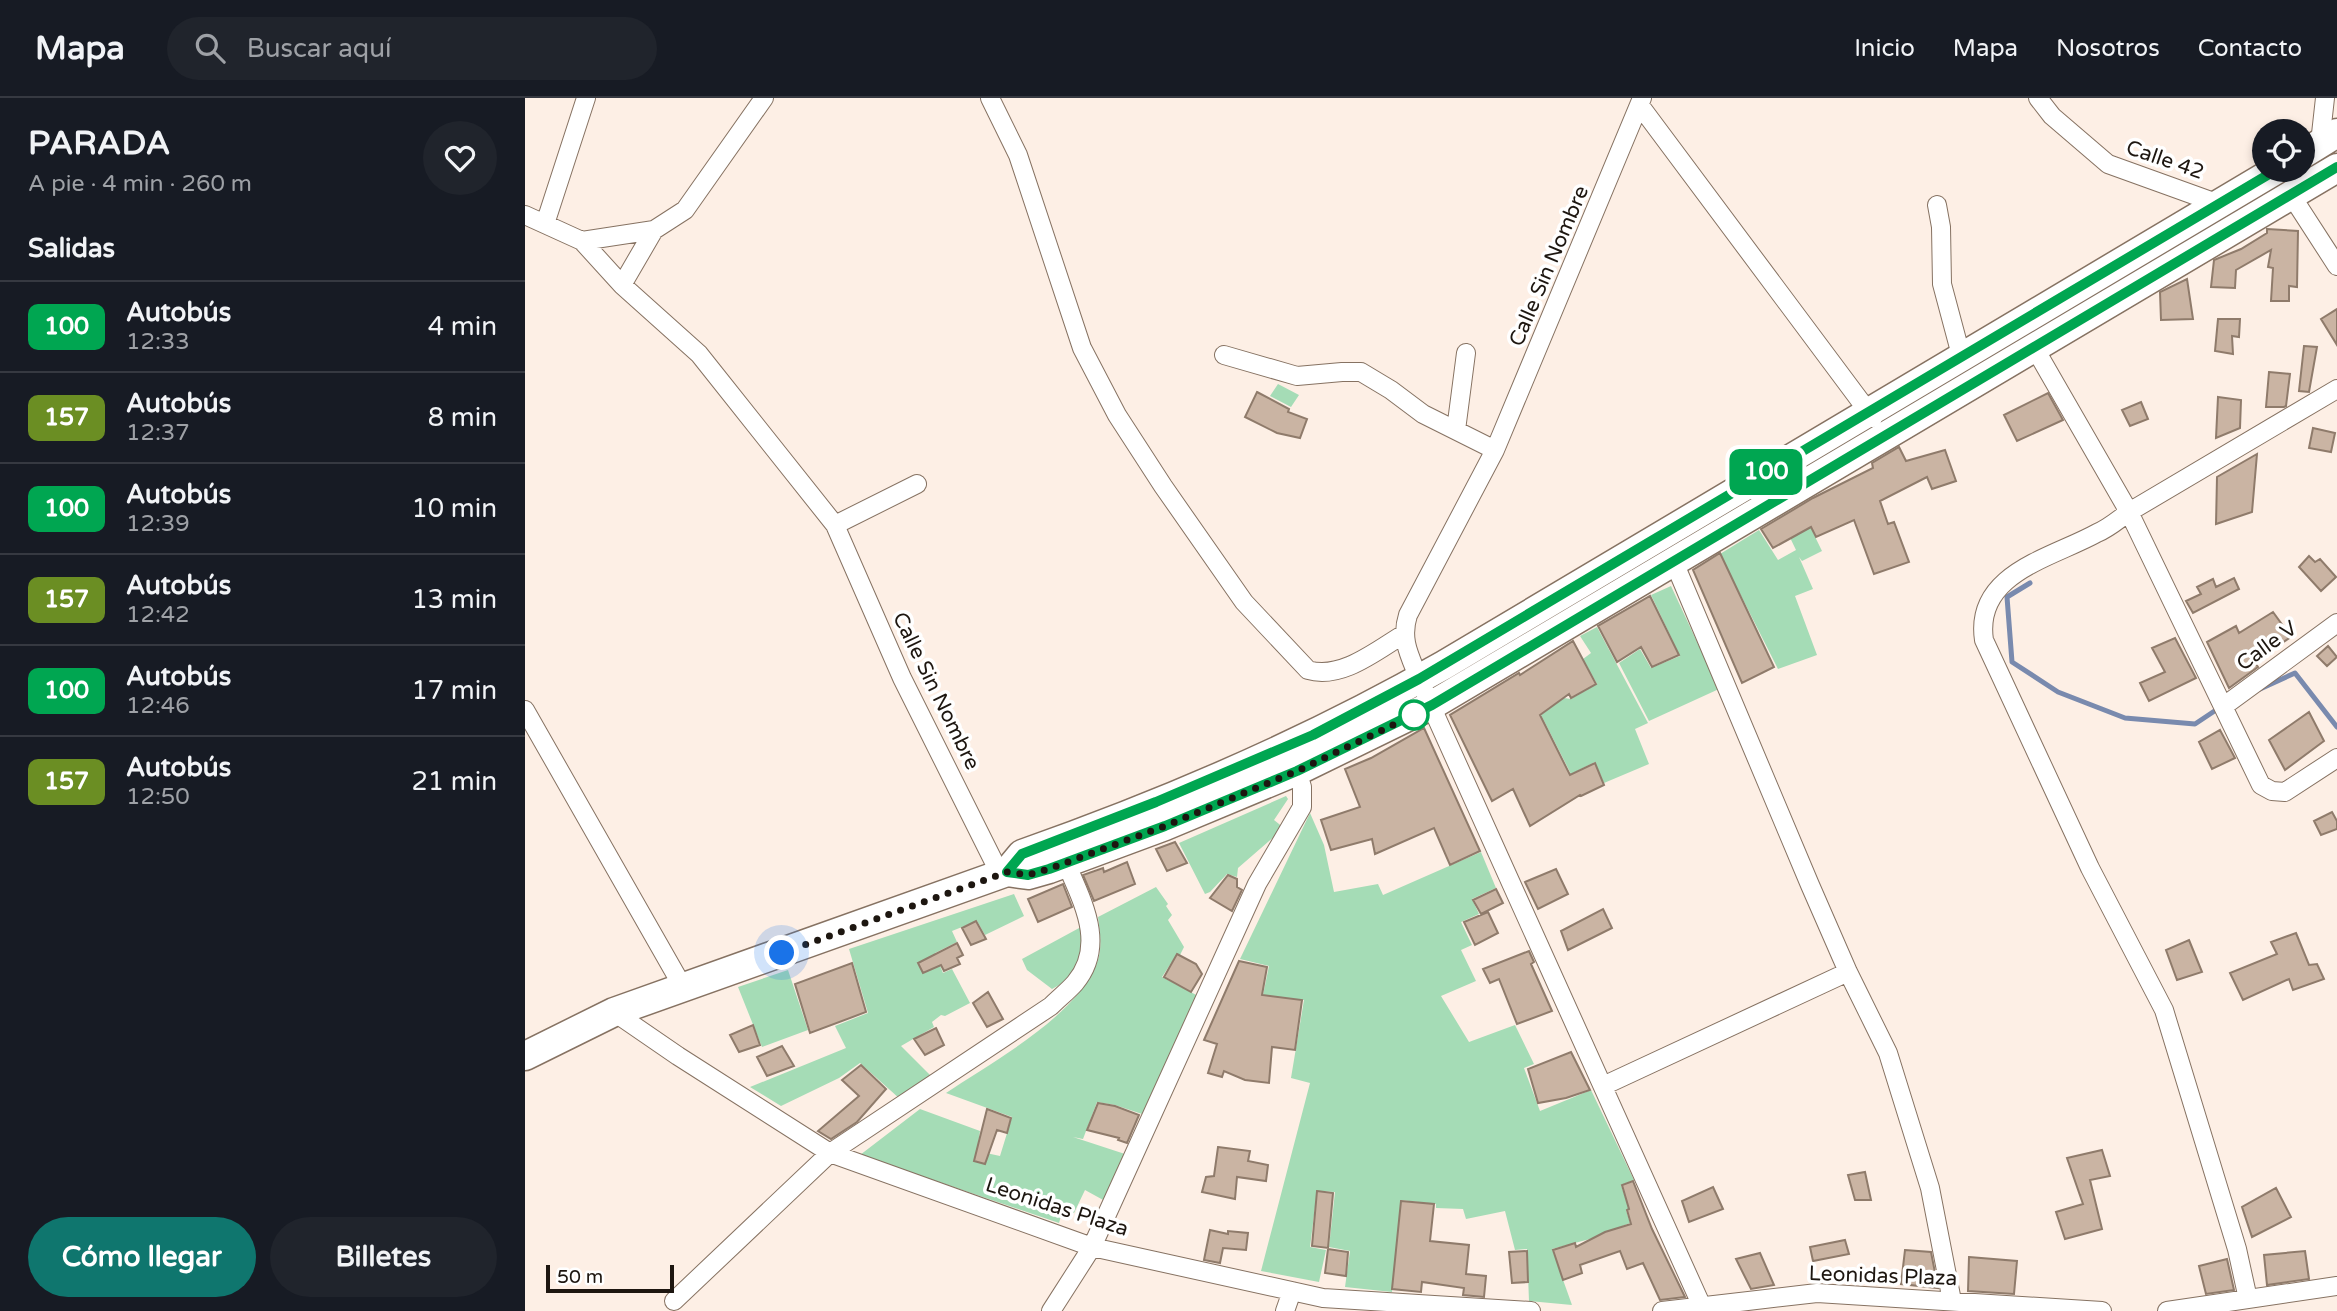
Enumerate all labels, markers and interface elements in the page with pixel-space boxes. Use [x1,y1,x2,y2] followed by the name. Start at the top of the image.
[167,17,657,80] search box
[35,29,125,68] text: Mapa
[191,29,229,67] icon: search
[247,33,391,64] text: Buscar aquí
[1854,34,1915,63] text: Inicio
[1953,34,2018,63] text: Mapa
[2056,34,2160,63] text: Nosotros
[2198,34,2302,63] text: Contacto
[2252,119,2315,182] map controls
[2252,119,2315,182] button: locate
[423,121,497,195] button: heart
[28,124,170,163] text: PARADA
[2123,135,2207,185] street label: Calle 42
[28,170,252,198] text: A pie · 4 min · 260 m
[1504,182,1594,350] street label: Calle Sin Nombre
[28,233,115,264] text: Salidas
[126,297,231,328] text: Autobús
[428,311,497,342] text: 4 min
[44,312,89,341] text: 100
[126,328,190,356] text: 12:33
[126,388,231,419] text: Autobús
[428,402,497,433] text: 8 min
[44,403,89,432] text: 157
[126,419,190,447] text: 12:37
[1726,449,1806,495] line badge: 100
[1743,457,1789,486] text: 100
[126,479,231,510] text: Autobús
[411,493,497,524] text: 10 min
[44,494,89,523] text: 100
[126,510,190,538] text: 12:39
[126,570,231,601] text: Autobús
[411,584,497,615] text: 13 min
[44,585,89,614] text: 157
[126,601,190,629] text: 12:42
[887,608,985,774] street label: Calle Sin Nombre
[2232,615,2303,676] street label: Calle V
[126,661,231,692] text: Autobús
[411,675,497,706] text: 17 min
[44,676,89,705] text: 100
[126,692,190,720] text: 12:46
[1399,700,1429,730] unlabelled marker
[126,752,231,783] text: Autobús
[411,766,497,797] text: 21 min
[44,767,89,796] text: 157
[126,783,190,811] text: 12:50
[764,935,799,970] your location
[982,1172,1132,1242] street label: Leonidas Plaza
[28,1217,256,1297] button: Cómo llegar
[270,1217,497,1297] button: Billetes
[1808,1261,1958,1291] street label: Leonidas Plaza
[546,1262,674,1294] scale bar
[557,1266,603,1288] text: 50 m

